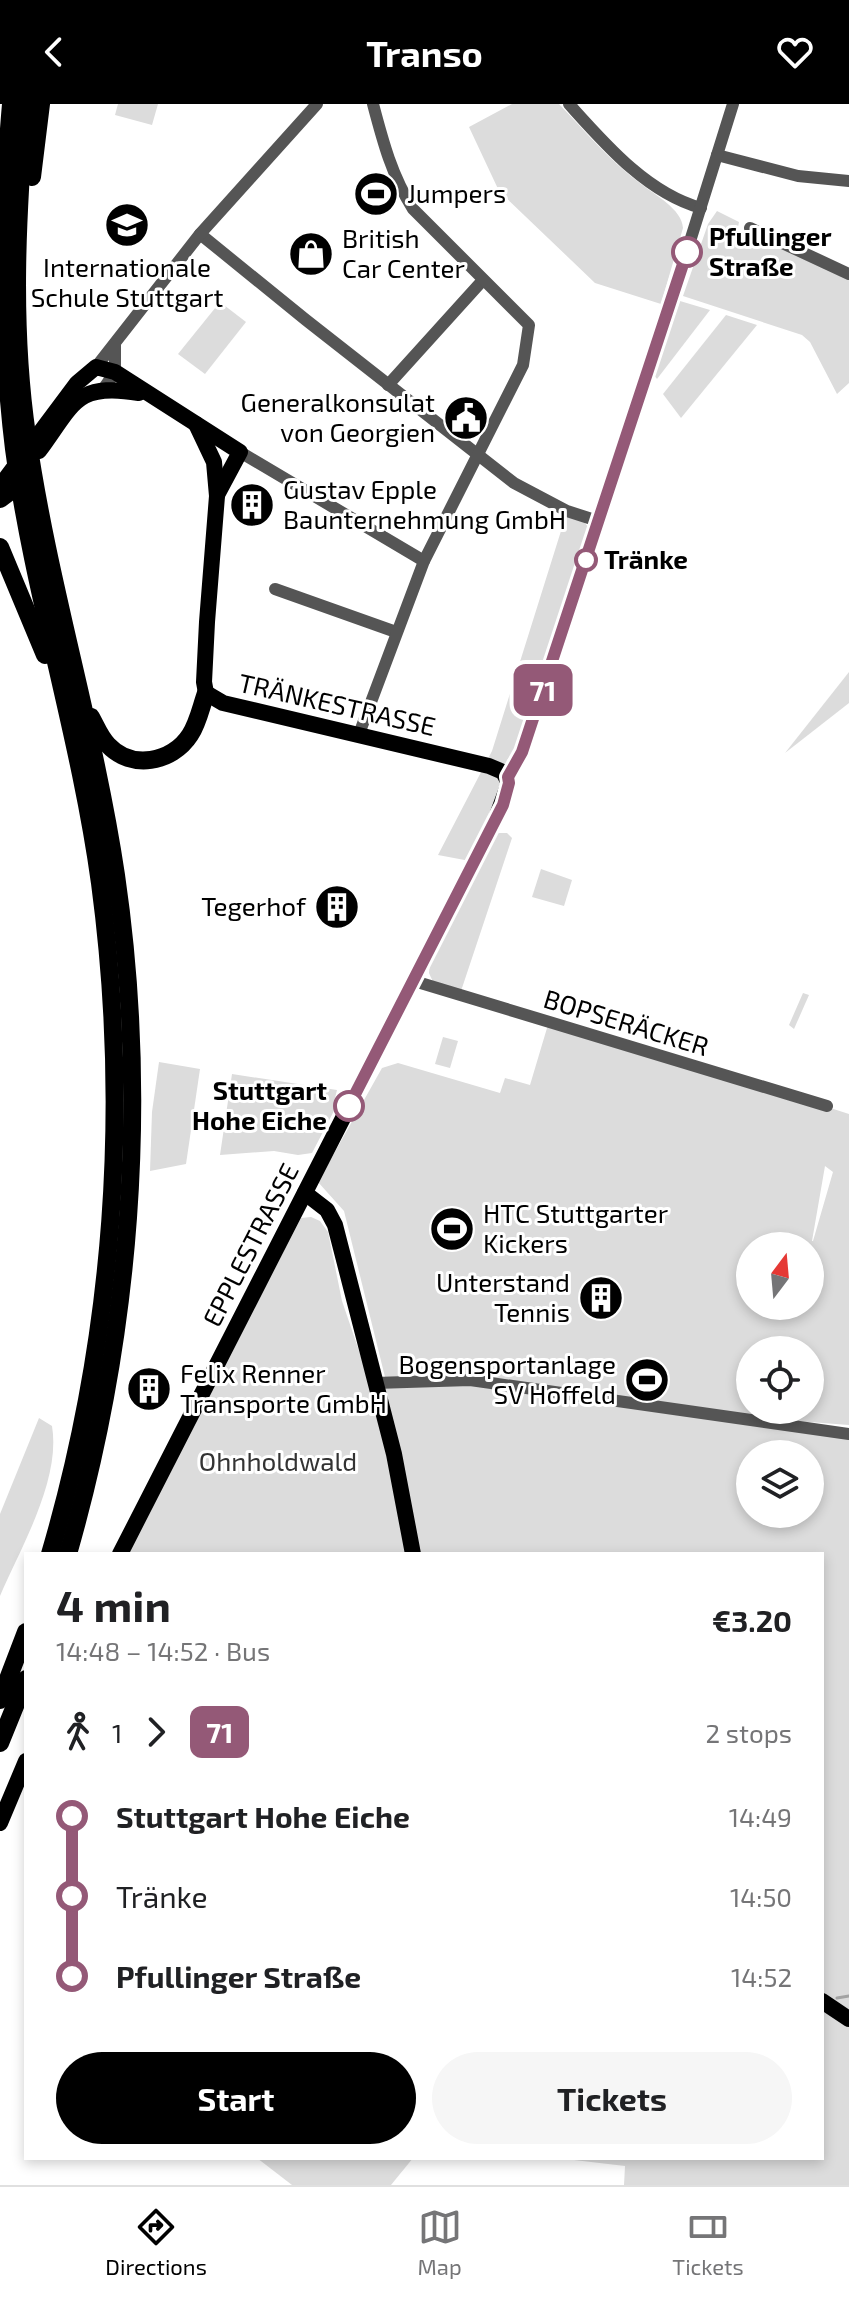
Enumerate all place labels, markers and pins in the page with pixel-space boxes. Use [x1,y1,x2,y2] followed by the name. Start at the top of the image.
[352,170,400,218] sports icon: Jumpers
[407,177,506,208] place label: Jumpers
[103,201,151,249] school or university icon: Internationale Schule Stuttgart
[709,220,832,281] place label: Pfullinger Straße
[342,222,465,283] place label: British Car Center
[287,230,335,278] shop icon: British Car Center
[672,237,702,267] marker: Pfullinger Straße
[31,251,223,312] place label: Internationale Schule Stuttgart
[241,386,435,447] place label: Generalkonsulat von Georgien
[442,394,490,442] public building icon: Generalkonsulat von Georgien
[283,473,566,534] place label: Gustav Epple Baunternehmung GmbH
[228,481,276,529] building icon: Gustav Epple Baunternehmung GmbH
[604,543,688,574] place label: Tränke
[575,549,597,571] marker: Tränke
[313,883,361,931] building icon: Tegerhof
[201,890,307,921] place label: Tegerhof
[192,1074,327,1135] place label: Stuttgart Hohe Eiche
[334,1091,364,1121] marker: Stuttgart Hohe Eiche
[483,1197,668,1258] place label: HTC Stuttgarter Kickers
[428,1205,476,1253] sports icon: HTC Stuttgarter Kickers
[436,1266,570,1327] place label: Unterstand Tennis
[577,1274,625,1322] building icon: Unterstand Tennis
[399,1348,616,1409] place label: Bogensportanlage SV Hoffeld
[623,1356,671,1404] sports icon: Bogensportanlage SV Hoffeld
[180,1357,387,1418] place label: Felix Renner Transporte GmbH
[125,1365,173,1413] building icon: Felix Renner Transporte GmbH

